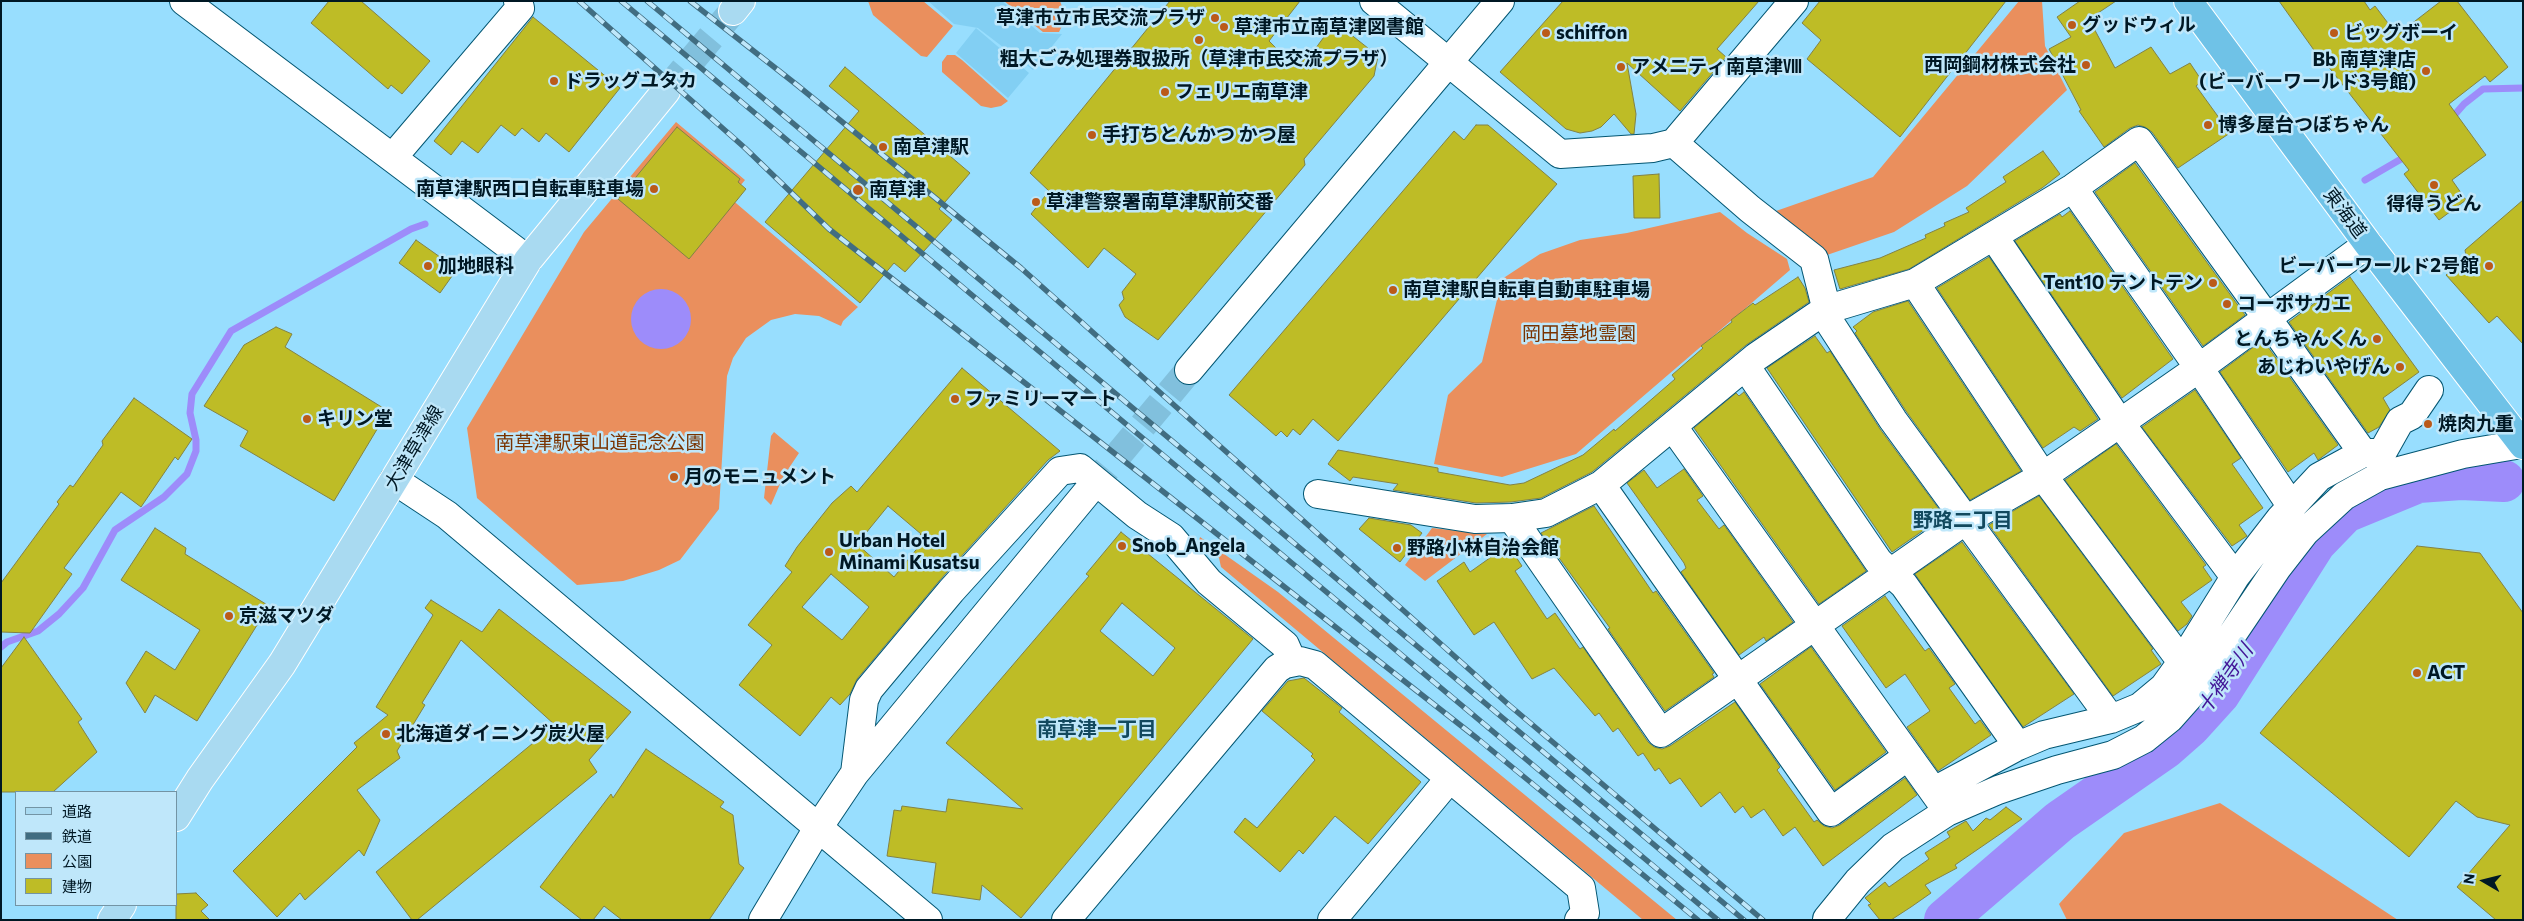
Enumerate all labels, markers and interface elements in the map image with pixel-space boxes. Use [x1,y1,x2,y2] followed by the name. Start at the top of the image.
[996,7,1205,29] place label: 草津市立市民交流プラザ
[1209,12,1221,24] marker: 草津市立市民交流プラザ
[2082,14,2196,36] place label: グッドウィル
[1234,16,1424,38] place label: 草津市立南草津図書館
[2066,19,2078,31] marker: グッドウィル
[1218,21,1230,33] marker: 草津市立南草津図書館
[1556,22,1627,44] place label: schiffon
[2344,22,2458,44] place label: ビッグボーイ
[1540,27,1552,39] marker: schiffon
[2328,27,2340,39] marker: ビッグボーイ
[1193,34,1205,46] marker: 粗大ごみ処理券取扱所（草津市民交流プラザ）
[1000,48,1398,70] place label: 粗大ごみ処理券取扱所（草津市民交流プラザ）
[2199,49,2416,93] place label: Bb 南草津店 (ビーバーワールド3号館)
[1924,54,2076,76] place label: 西岡鋼材株式会社
[1631,56,1802,78] place label: アメニティ南草津Ⅷ
[2080,59,2092,71] marker: 西岡鋼材株式会社
[1615,61,1627,73] marker: アメニティ南草津Ⅷ
[2420,65,2432,77] marker: Bb 南草津店 (ビーバーワールド3号館)
[564,70,697,92] place label: ドラッグユタカ
[548,75,560,87] marker: ドラッグユタカ
[1175,81,1308,103] place label: フェリエ南草津
[1159,86,1171,98] marker: フェリエ南草津
[2218,114,2389,136] place label: 博多屋台つぼちゃん
[2202,119,2214,131] marker: 博多屋台つぼちゃん
[1102,124,1296,146] place label: 手打ちとんかつ かつ屋
[1086,129,1098,141] marker: 手打ちとんかつ かつ屋
[893,136,969,158] place label: 南草津駅
[877,141,889,153] marker: 南草津駅
[416,178,644,200] place label: 南草津駅西口自転車駐車場
[869,179,926,201] place label: 南草津
[2428,179,2440,191] marker: 得得うどん
[648,183,660,195] marker: 南草津駅西口自転車駐車場
[851,183,865,197] marker: 南草津
[2319,183,2371,243] street label: 東海道
[1046,191,1274,213] place label: 草津警察署南草津駅前交番
[2387,193,2481,215] place label: 得得うどん
[1030,196,1042,208] marker: 草津警察署南草津駅前交番
[438,255,514,277] place label: 加地眼科
[2278,255,2479,277] place label: ビーバーワールド2号館
[422,260,434,272] marker: 加地眼科
[2483,260,2495,272] marker: ビーバーワールド2号館
[2043,272,2203,294] place label: Tent10 テントテン
[2207,277,2219,289] marker: Tent10 テントテン
[1403,279,1650,301] place label: 南草津駅自転車自動車駐車場
[1387,284,1399,296] marker: 南草津駅自転車自動車駐車場
[2237,293,2351,315] place label: コーポサカエ
[2221,298,2233,310] marker: コーポサカエ
[1522,323,1636,345] park label: 岡田墓地霊園
[2234,328,2367,350] place label: とんちゃんくん
[2371,333,2383,345] marker: とんちゃんくん
[2257,356,2390,378] place label: あじわいやげん
[2394,361,2406,373] marker: あじわいやげん
[965,388,1117,410] place label: ファミリーマート
[949,393,961,405] marker: ファミリーマート
[380,401,448,495] street label: 大津草津線
[317,408,393,430] place label: キリン堂
[301,413,313,425] marker: キリン堂
[2438,413,2514,435] place label: 焼肉九重
[2422,418,2434,430] marker: 焼肉九重
[496,432,704,454] park label: 南草津駅東山道記念公園
[684,466,836,488] place label: 月のモニュメント
[668,471,680,483] marker: 月のモニュメント
[1913,508,2013,532] district label: 野路二丁目
[839,530,979,574] place label: Urban Hotel Minami Kusatsu
[1132,535,1245,557] place label: Snob_Angela
[1407,537,1559,559] place label: 野路小林自治会館
[1116,540,1128,552] marker: Snob_Angela
[1391,542,1403,554] marker: 野路小林自治会館
[823,546,835,558] marker: Urban Hotel Minami Kusatsu
[239,605,334,627] place label: 京滋マツダ
[223,610,235,622] marker: 京滋マツダ
[2192,639,2258,719] water label: 十禅寺川
[2427,662,2465,684] place label: ACT
[2411,667,2423,679] marker: ACT
[1037,717,1157,741] district label: 南草津一丁目
[396,723,605,745] place label: 北海道ダイニング炭火屋
[380,728,392,740] marker: 北海道ダイニング炭火屋
[15,791,178,906] legend
[62,802,92,820] text: 道路
[62,827,92,845] text: 鉄道
[62,852,92,870] text: 公園
[2459,856,2509,906] north arrow
[2460,872,2478,885] text: N
[62,877,92,895] text: 建物

